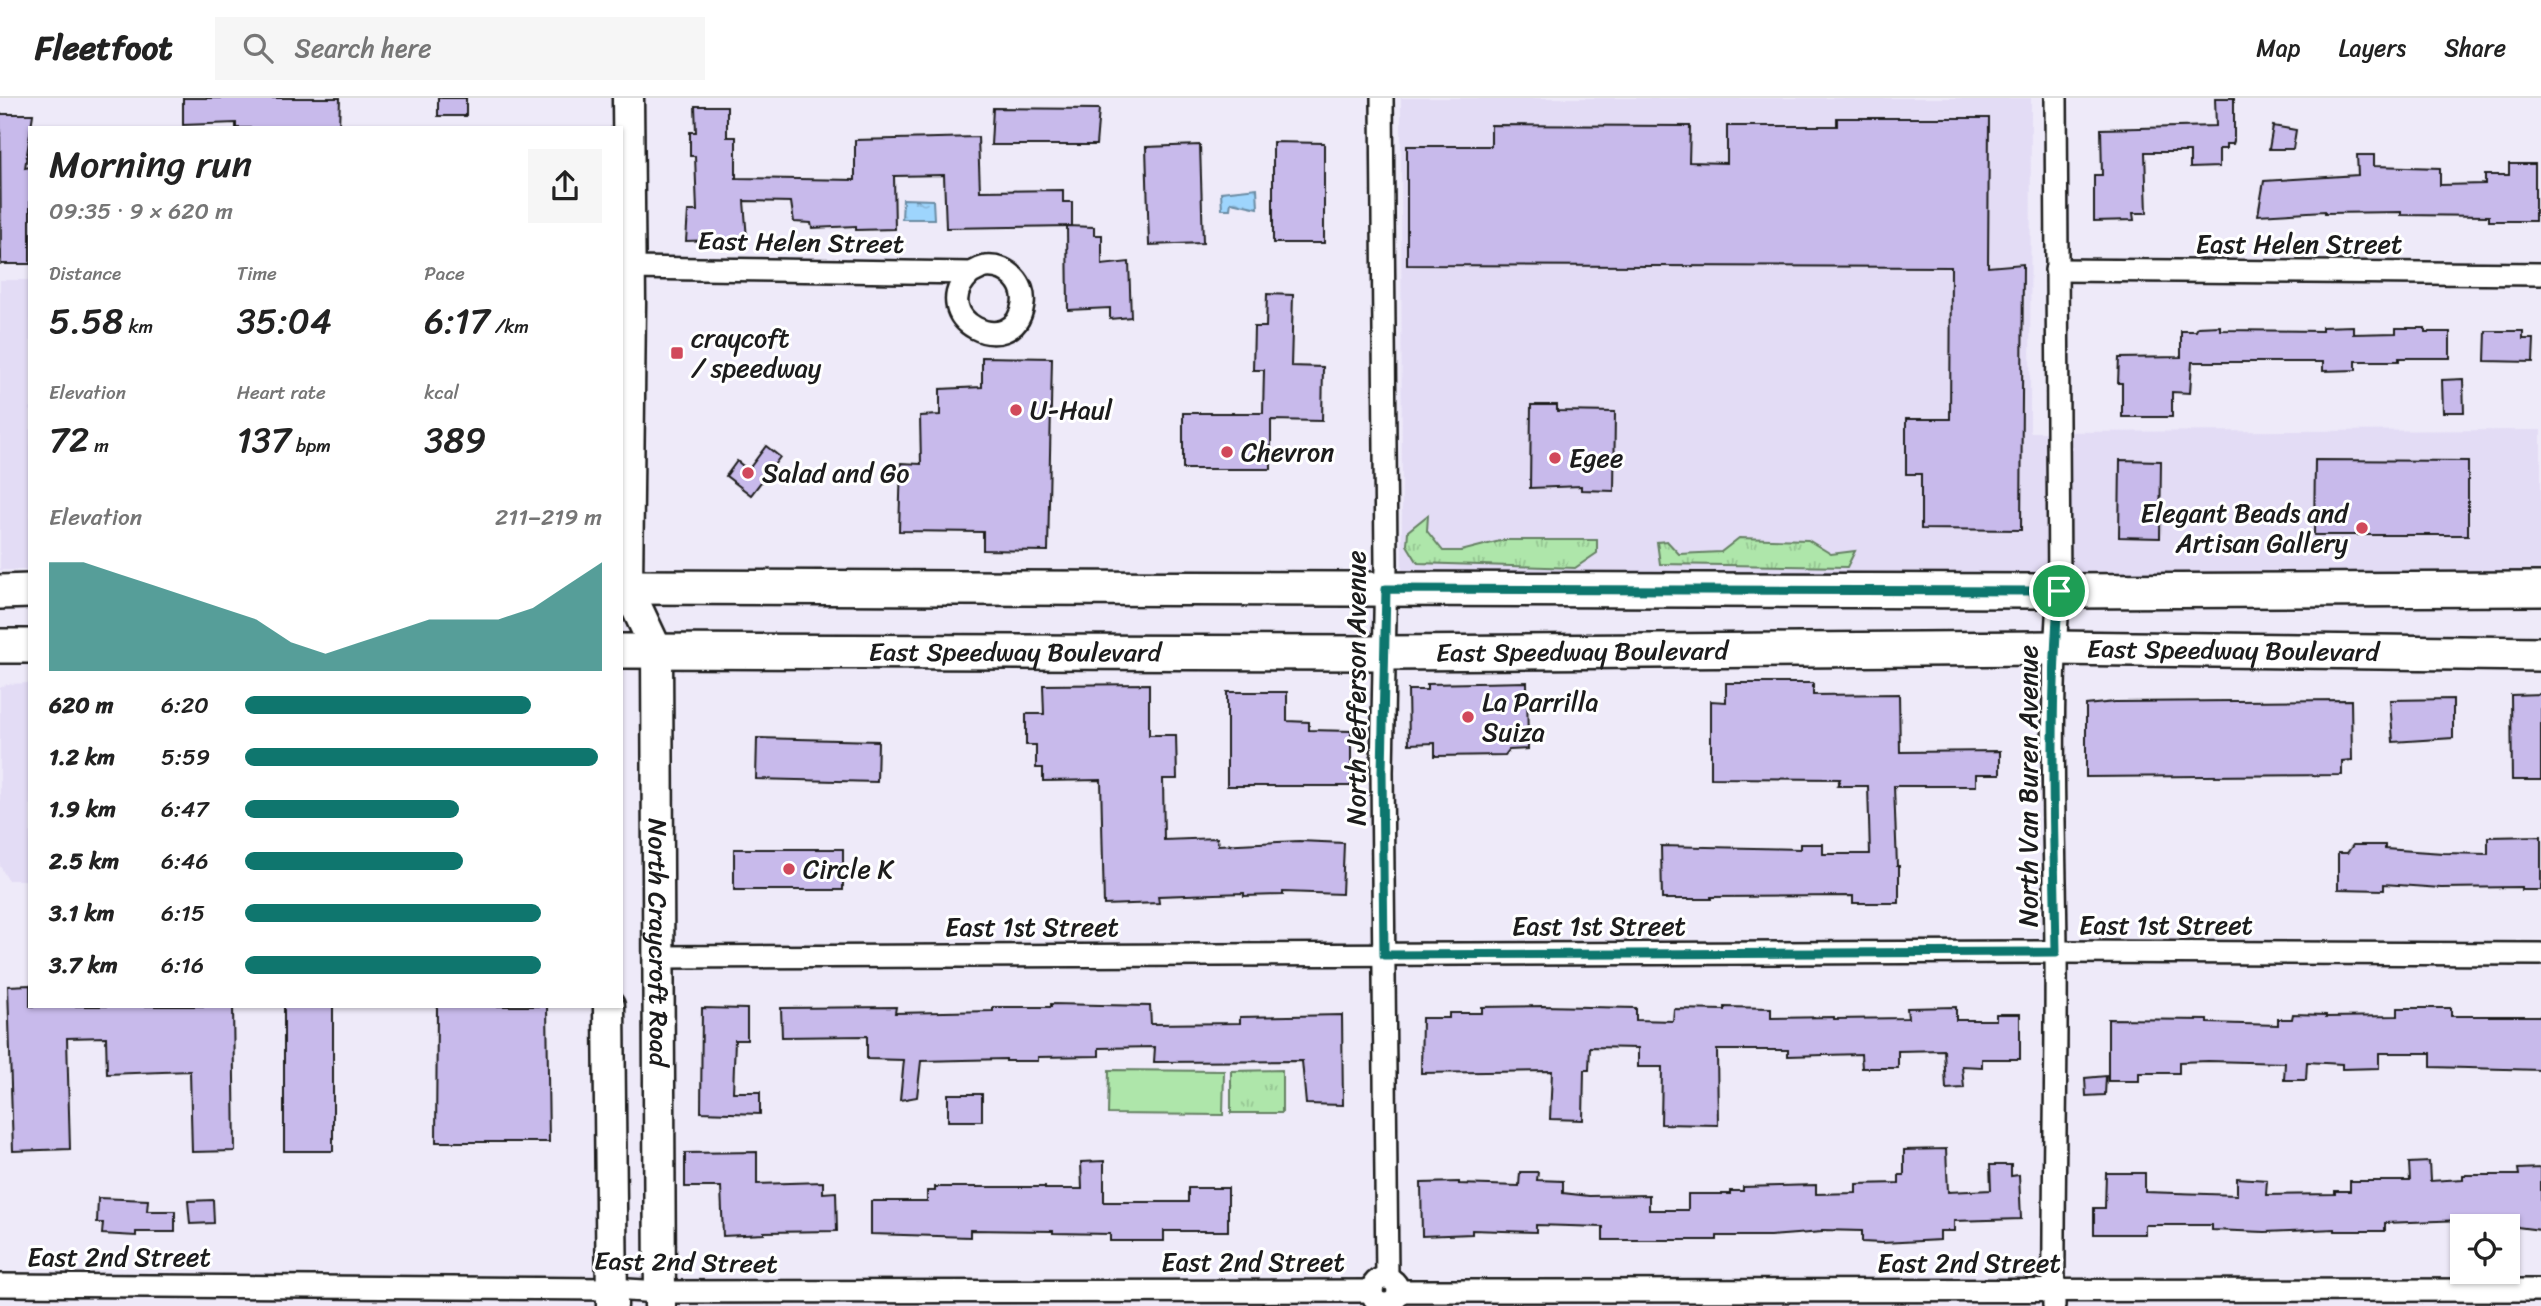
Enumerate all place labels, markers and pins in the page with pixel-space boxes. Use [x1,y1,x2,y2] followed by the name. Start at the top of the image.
[691,315,822,391] place label: craycoft / speedway
[669,345,685,361] marker: craycoft / speedway
[1030,387,1113,433] place label: U-Haul
[1008,402,1024,418] marker: U-Haul
[1241,429,1334,475] place label: Chevron
[1569,435,1623,481] place label: Egee
[1219,444,1235,460] marker: Chevron
[762,450,909,496] place label: Salad and Go
[1547,450,1563,466] marker: Egee
[740,465,756,481] marker: Salad and Go
[2140,490,2350,566] place label: Elegant Beads and Artisan Gallery
[2354,520,2370,536] marker: Elegant Beads and Artisan Gallery
[2029,561,2089,621] pin
[1482,679,1599,755] place label: La Parrilla Suiza
[1460,709,1476,725] marker: La Parrilla Suiza
[803,846,895,892] place label: Circle K
[781,861,797,877] marker: Circle K

